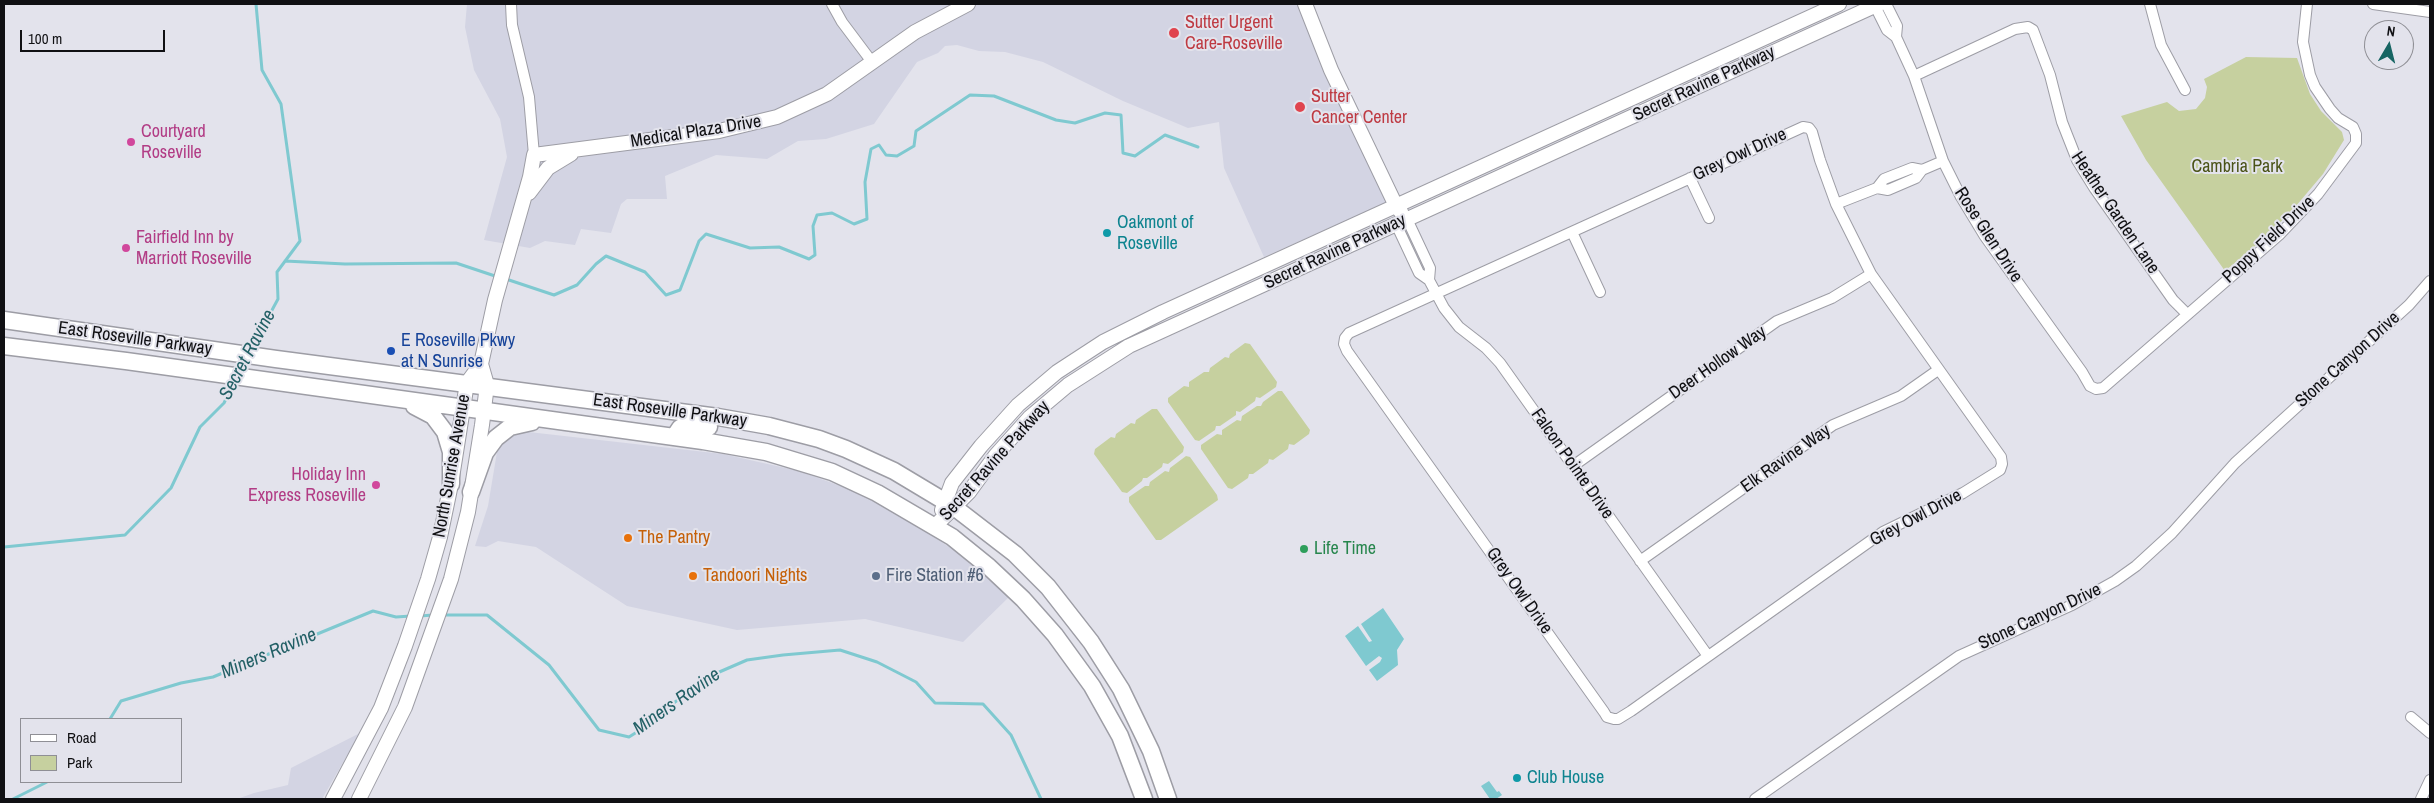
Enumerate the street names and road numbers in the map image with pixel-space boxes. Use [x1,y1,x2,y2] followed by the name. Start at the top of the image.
[1630,42,1778,126] street label: Secret Ravine Parkway
[629,111,763,153] street label: Medical Plaza Drive
[1690,124,1790,186] street label: Grey Owl Drive
[2066,148,2164,278] street label: Heather Garden Lane
[1949,183,2027,287] street label: Rose Glen Drive
[2218,192,2320,288] street label: Poppy Field Drive
[1261,210,1409,294] street label: Secret Ravine Parkway
[2291,308,2405,412] street label: Stone Canyon Drive
[57,318,213,360] street label: East Roseville Parkway
[1665,322,1771,404] street label: Deer Hollow Way
[592,390,748,432] street label: East Roseville Parkway
[429,393,475,539] street label: North Sunrise Avenue
[935,396,1055,526] street label: Secret Ravine Parkway
[1526,405,1618,523] street label: Falcon Pointe Drive
[1737,420,1835,498] street label: Elk Ravine Way
[1866,485,1966,551] street label: Grey Owl Drive
[1481,543,1557,639] street label: Grey Owl Drive
[1975,579,2105,655] street label: Stone Canyon Drive

